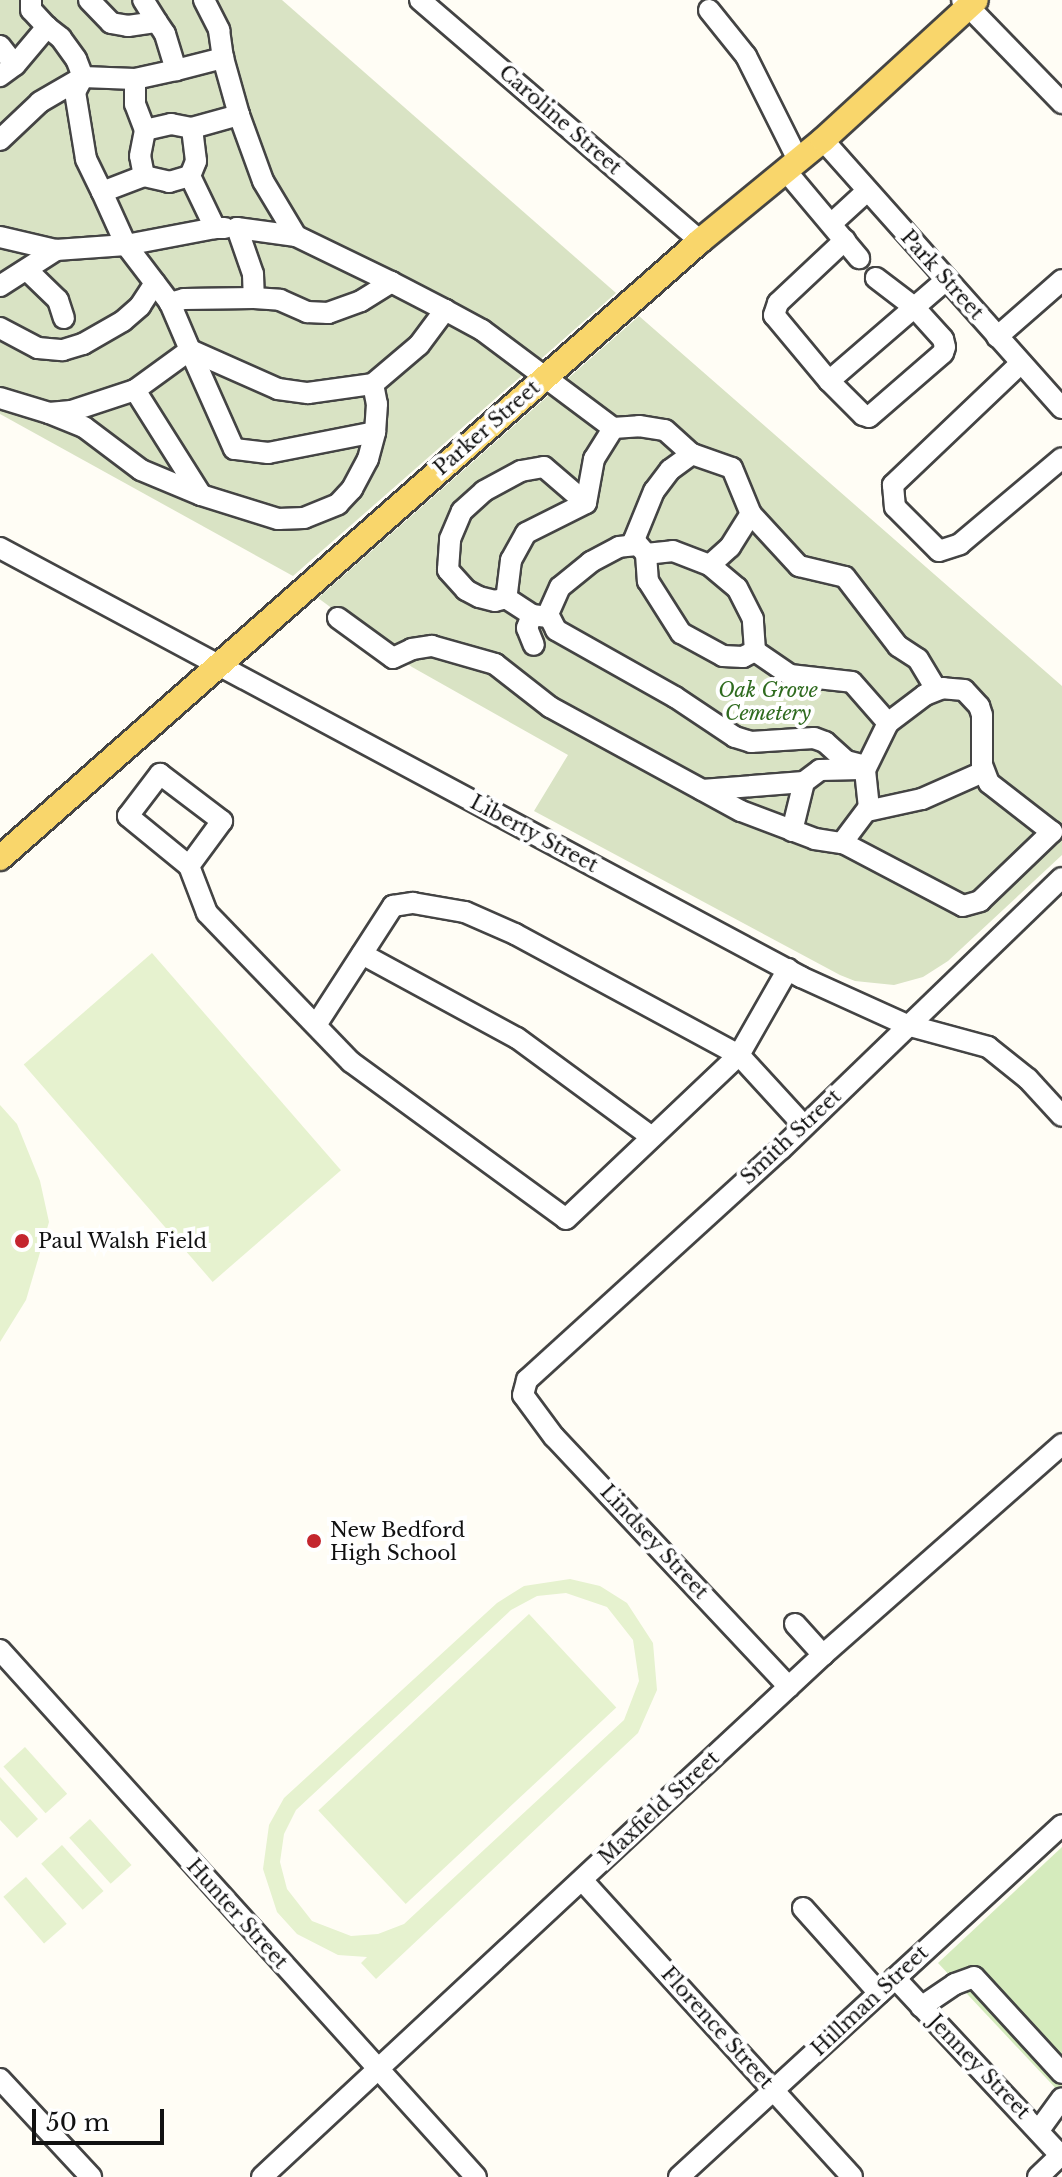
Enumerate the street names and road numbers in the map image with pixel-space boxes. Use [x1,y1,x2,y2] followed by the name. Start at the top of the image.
[494,60,626,180] street label: Caroline Street
[895,225,989,325] street label: Park Street
[429,375,545,481] street label: Parker Street
[466,790,602,878] street label: Liberty Street
[736,1084,846,1190] street label: Smith Street
[595,1480,713,1604] street label: Lindsey Street
[594,1746,724,1870] street label: Maxfield Street
[181,1854,293,1974] street label: Hunter Street
[807,1941,933,2061] street label: Hillman Street
[656,1962,778,2094] street label: Florence Street
[923,2010,1035,2124] street label: Jenney Street

